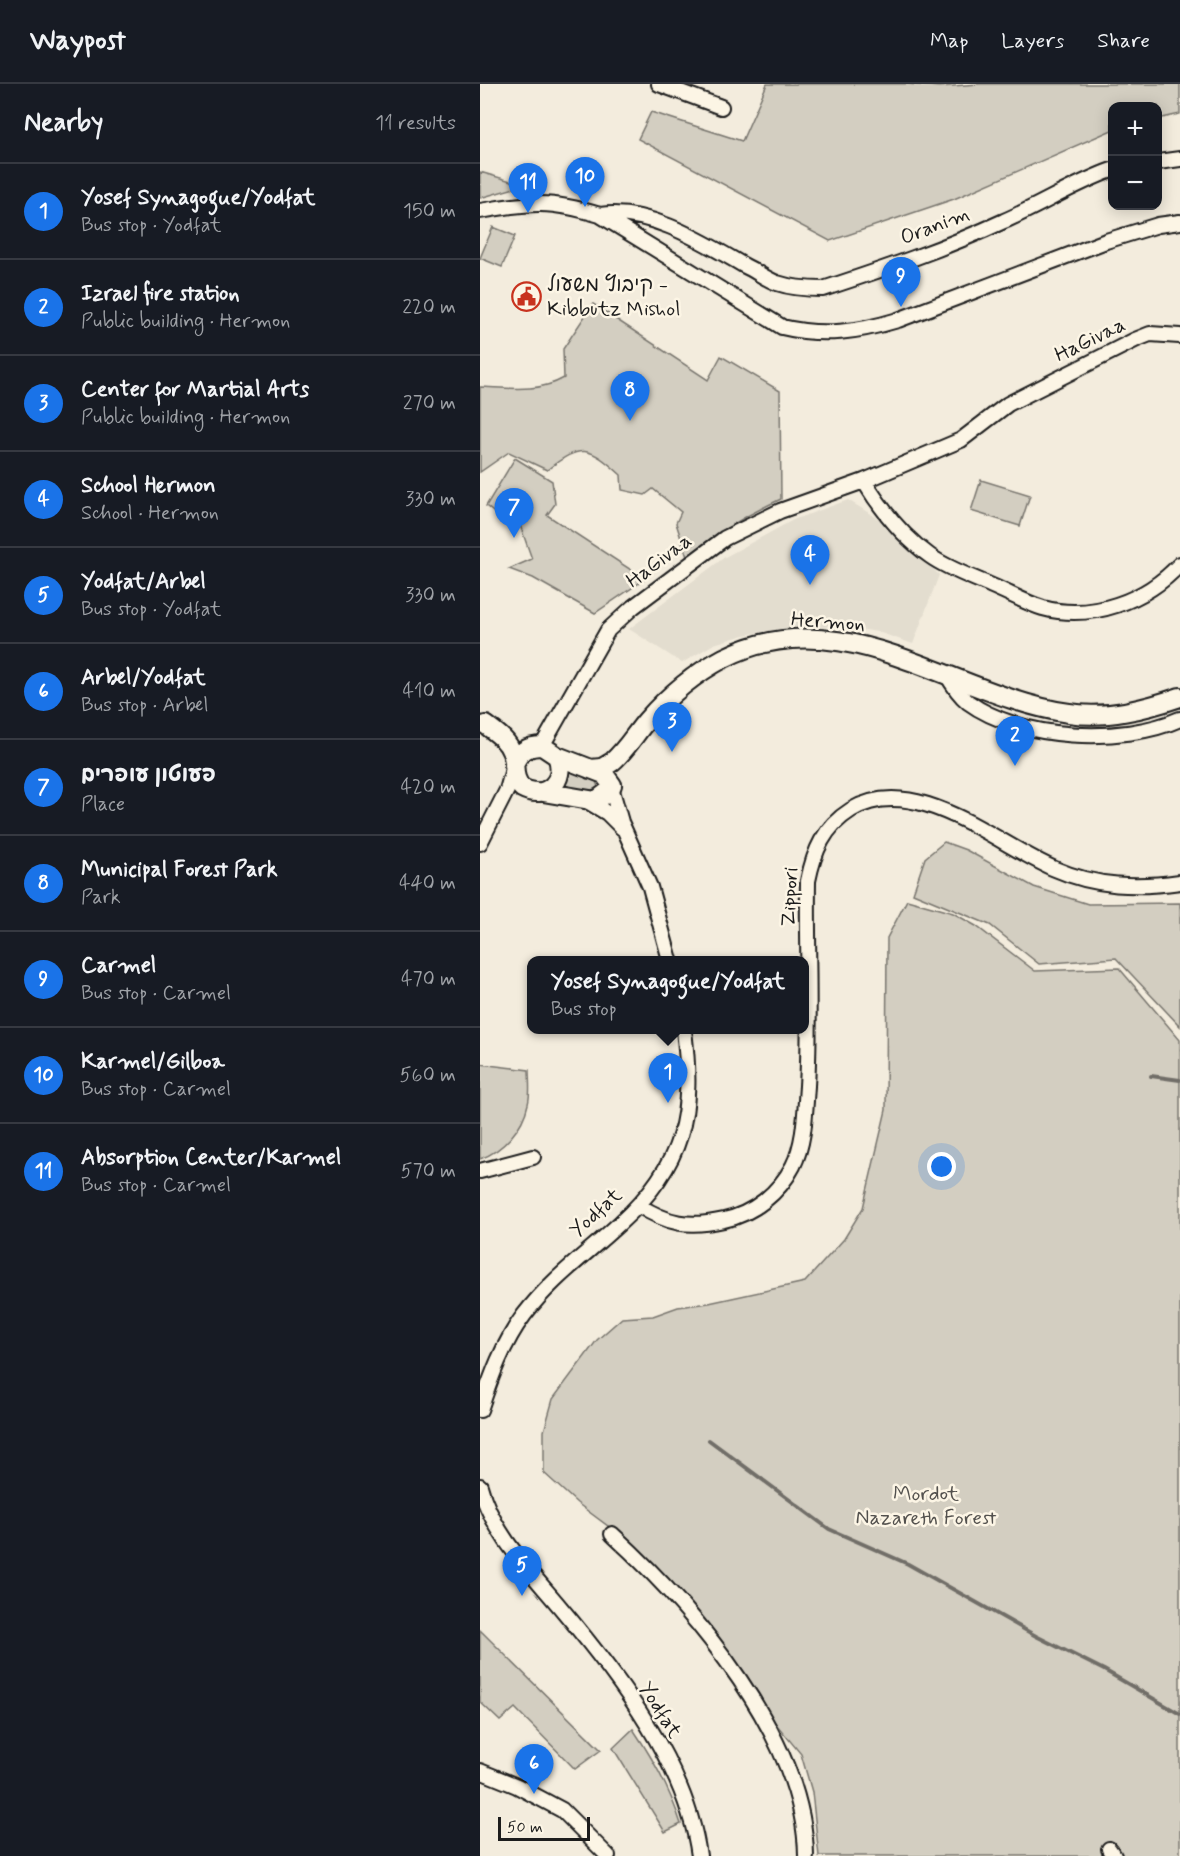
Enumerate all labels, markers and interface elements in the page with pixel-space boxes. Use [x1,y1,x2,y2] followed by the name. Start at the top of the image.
[30,23,126,60] text: Waypost
[930,27,968,55] text: Map
[1001,27,1064,55] text: Layers
[1097,27,1150,55] text: Share
[1108,102,1162,210] map controls
[1108,102,1162,156] button: +
[24,106,103,140] text: Nearby
[375,110,456,137] text: 11 results
[1108,156,1162,210] button: −
[566,158,604,207] pin: 10
[508,164,548,213] pin: 11
[81,184,316,212] text: Yosef Synagogue/Yodfat
[39,198,48,225] text: 1
[403,198,456,225] text: 150 m
[896,200,974,252] street label: Oranim
[81,212,221,239] text: Bus stop · Yodfat
[882,258,920,307] pin: 9
[547,271,680,323] place label: קיבוץ משעול - Kibbutz Mishol
[81,280,240,308] text: Izrael fire station
[510,281,542,313] public building icon: קיבוץ משעול - Kibbutz Mishol
[39,294,48,321] text: 2
[402,294,456,321] text: 220 m
[81,308,290,335] text: Public building · Hermon
[1050,311,1130,369] street label: HaGivaa
[610,372,650,421] pin: 8
[81,376,309,404] text: Center for Martial Arts
[39,390,48,417] text: 3
[403,390,456,417] text: 270 m
[81,404,290,431] text: Public building · Hermon
[81,472,216,500] text: School Hermon
[38,486,49,513] text: 4
[405,486,456,513] text: 330 m
[495,488,534,538] pin: 7
[81,500,219,527] text: School · Hermon
[620,527,698,595] street label: HaGivaa
[790,536,830,585] pin: 4
[81,568,206,596] text: Yodfat/Arbel
[38,582,50,609] text: 5
[405,582,456,609] text: 330 m
[81,596,221,623] text: Bus stop · Yodfat
[790,605,866,639] street label: Hermon
[81,664,206,692] text: Arbel/Yodfat
[38,678,49,705] text: 6
[402,678,456,705] text: 410 m
[81,692,208,719] text: Bus stop · Arbel
[652,702,692,752] pin: 3
[996,716,1034,766] pin: 2
[81,761,215,789] text: פעוטון עופרים
[37,774,50,801] text: 7
[400,774,456,801] text: 420 m
[81,791,125,818] text: Place
[81,856,278,884] text: Municipal Forest Park
[774,866,806,928] street label: Zippori
[38,870,49,897] text: 8
[399,870,456,897] text: 440 m
[81,884,121,911] text: Park
[81,952,156,980] text: Carmel
[527,956,809,1034] popup
[39,966,48,993] text: 9
[401,966,456,993] text: 470 m
[551,968,785,996] text: Yosef Synagogue/Yodfat
[81,980,231,1007] text: Bus stop · Carmel
[551,996,617,1023] text: Bus stop
[81,1048,225,1076] text: Karmel/Gilboa
[648,1054,687,1103] pin: 1
[33,1062,54,1089] text: 10
[400,1062,456,1089] text: 560 m
[81,1076,231,1103] text: Bus stop · Carmel
[81,1144,341,1172] text: Absorption Center/Karmel
[927,1152,956,1181] your location
[35,1158,52,1185] text: 11
[401,1158,456,1185] text: 570 m
[81,1172,231,1199] text: Bus stop · Carmel
[564,1181,629,1244] street label: Yodfat
[856,1480,997,1532] park label: Mordot Nazareth Forest
[502,1546,542,1596] pin: 5
[632,1676,689,1744] street label: Yodfat
[514,1744,554,1794] pin: 6
[498,1814,590,1842] scale bar
[507,1817,543,1838] text: 50 m

